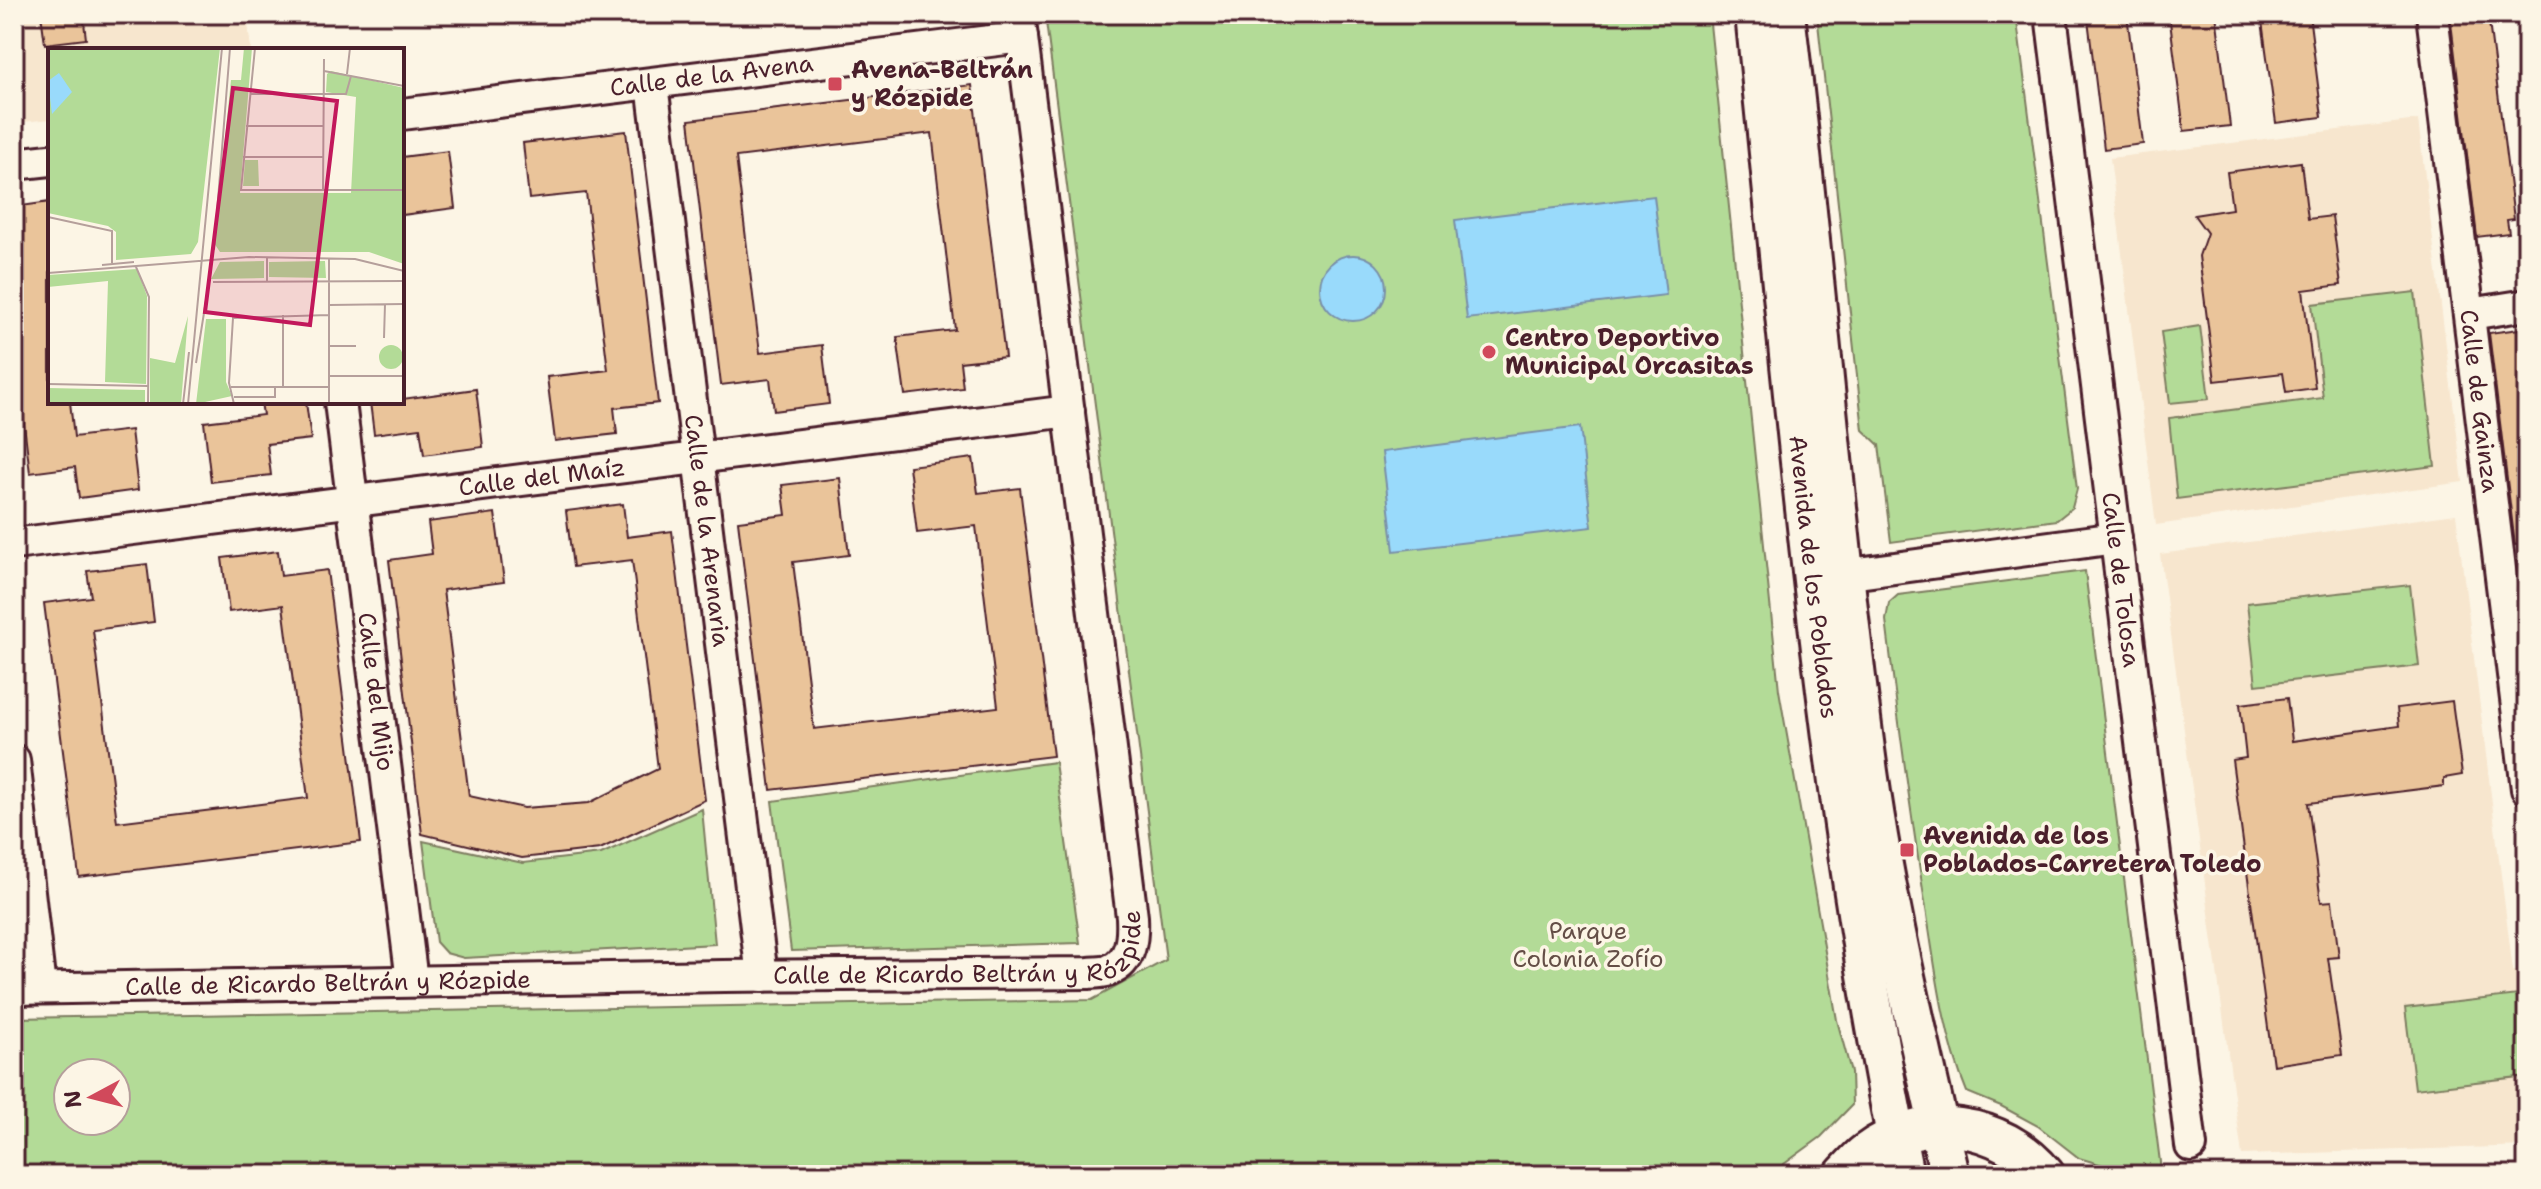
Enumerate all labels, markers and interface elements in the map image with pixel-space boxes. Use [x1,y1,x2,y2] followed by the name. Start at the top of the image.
[608,47,815,104] street label: Calle de la Avena
[48,48,404,404] inset map
[851,54,1033,114] place label: Avena-Beltrán y Rózpide
[826,75,844,93] marker: Avena-Beltrán y Rózpide
[2452,308,2507,495] street label: Calle de Gainza
[1505,322,1754,382] place label: Centro Deportivo Municipal Orcasitas
[1480,343,1498,361] marker: Centro Deportivo Municipal Orcasitas
[677,413,737,649] street label: Calle de la Arenaria
[1781,434,1846,720] street label: Avenida de los Poblados
[457,451,627,504] street label: Calle del Maíz
[2094,490,2148,669] street label: Calle de Tolosa
[350,611,402,773] street label: Calle del Mijo
[1923,820,2262,880] place label: Avenida de los Poblados-Carretera Toledo
[1898,841,1916,859] marker: Avenida de los Poblados-Carretera Toledo
[773,910,1148,992] street label: Calle de Ricardo Beltrán y Rózpide
[1512,915,1664,975] park label: Parque Colonia Zofío
[125,964,531,1003] street label: Calle de Ricardo Beltrán y Rózpide
[52,1057,132,1137] north arrow
[57,1089,88,1110] text: N

